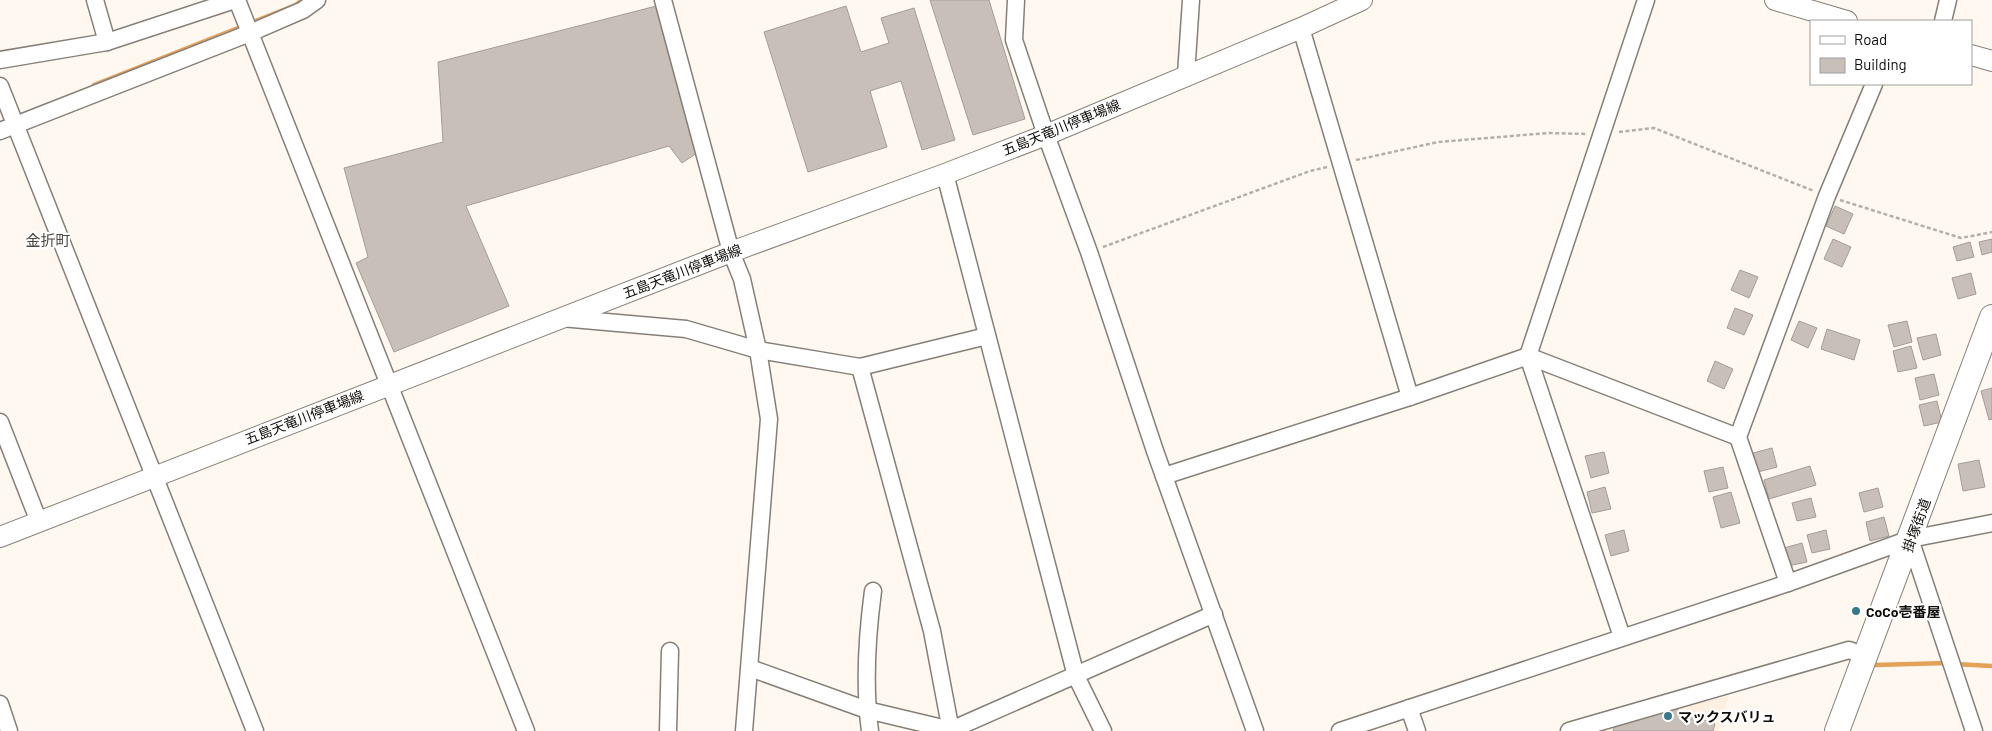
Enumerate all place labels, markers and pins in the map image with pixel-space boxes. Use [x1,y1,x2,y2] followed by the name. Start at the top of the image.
[1866,603,1941,620] place label: CoCo壱番屋
[1850,605,1862,617] marker: CoCo壱番屋
[1678,708,1776,725] place label: マックスバリュ
[1662,710,1674,722] marker: マックスバリュ

